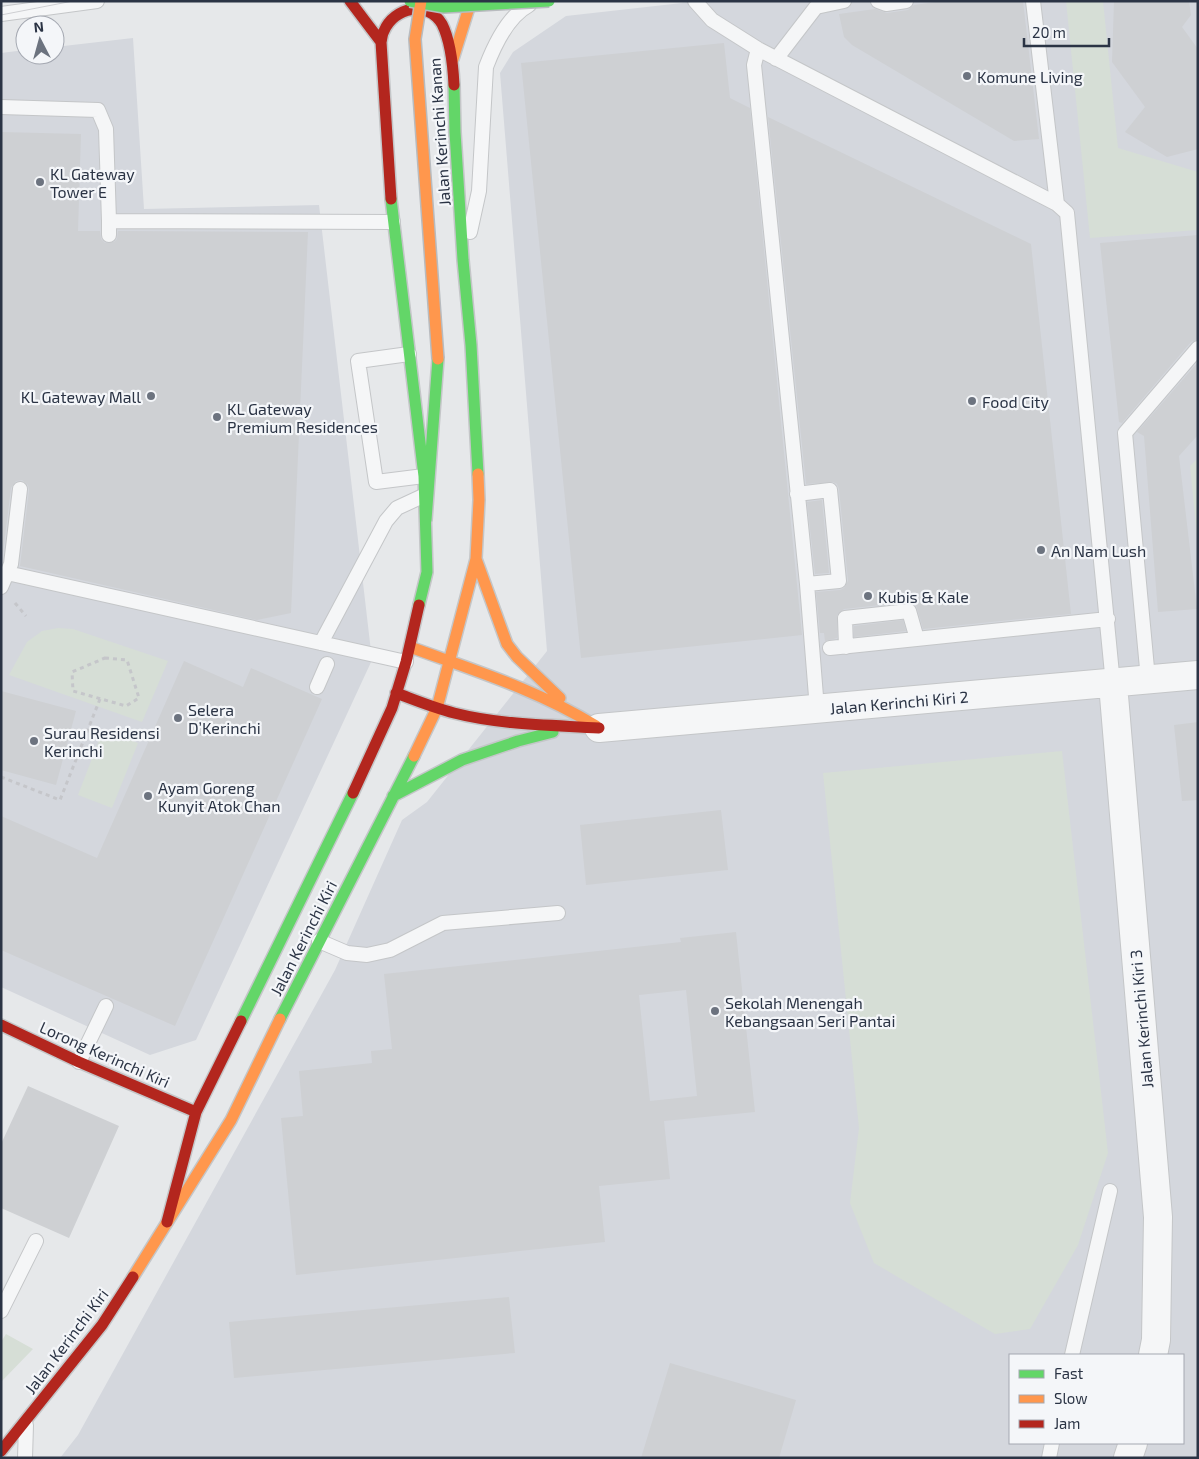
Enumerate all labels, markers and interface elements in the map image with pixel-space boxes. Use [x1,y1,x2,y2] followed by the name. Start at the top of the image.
[15,15,65,65] north arrow
[1024,15,1109,47] scale bar
[33,18,45,36] text: N
[1032,23,1066,41] text: 20 m
[424,57,454,207] street label: Jalan Kerinchi Kanan
[977,67,1083,86] place label: Komune Living
[961,70,973,82] marker: Komune Living
[50,164,135,201] place label: KL Gateway Tower E
[34,176,46,188] marker: KL Gateway Tower E
[21,387,141,406] place label: KL Gateway Mall
[145,390,157,402] marker: KL Gateway Mall
[982,392,1049,411] place label: Food City
[966,395,978,407] marker: Food City
[227,399,378,436] place label: KL Gateway Premium Residences
[211,411,223,423] marker: KL Gateway Premium Residences
[1051,541,1146,560] place label: An Nam Lush
[1035,544,1047,556] marker: An Nam Lush
[878,587,969,606] place label: Kubis & Kale
[862,590,874,602] marker: Kubis & Kale
[829,686,969,718] street label: Jalan Kerinchi Kiri 2
[188,700,261,737] place label: Selera D’Kerinchi
[172,712,184,724] marker: Selera D’Kerinchi
[44,723,160,760] place label: Surau Residensi Kerinchi
[28,735,40,747] marker: Surau Residensi Kerinchi
[158,778,281,815] place label: Ayam Goreng Kunyit Atok Chan
[142,790,154,802] marker: Ayam Goreng Kunyit Atok Chan
[266,877,340,999] street label: Jalan Kerinchi Kiri
[1125,949,1157,1089] street label: Jalan Kerinchi Kiri 3
[725,993,895,1030] place label: Sekolah Menengah Kebangsaan Seri Pantai
[709,1005,721,1017] marker: Sekolah Menengah Kebangsaan Seri Pantai
[37,1017,173,1091] street label: Lorong Kerinchi Kiri
[20,1285,112,1397] street label: Jalan Kerinchi Kiri
[1009,1354,1184,1444] legend
[1054,1364,1084,1382] text: Fast
[1054,1389,1088,1407] text: Slow
[1054,1414,1080,1432] text: Jam

